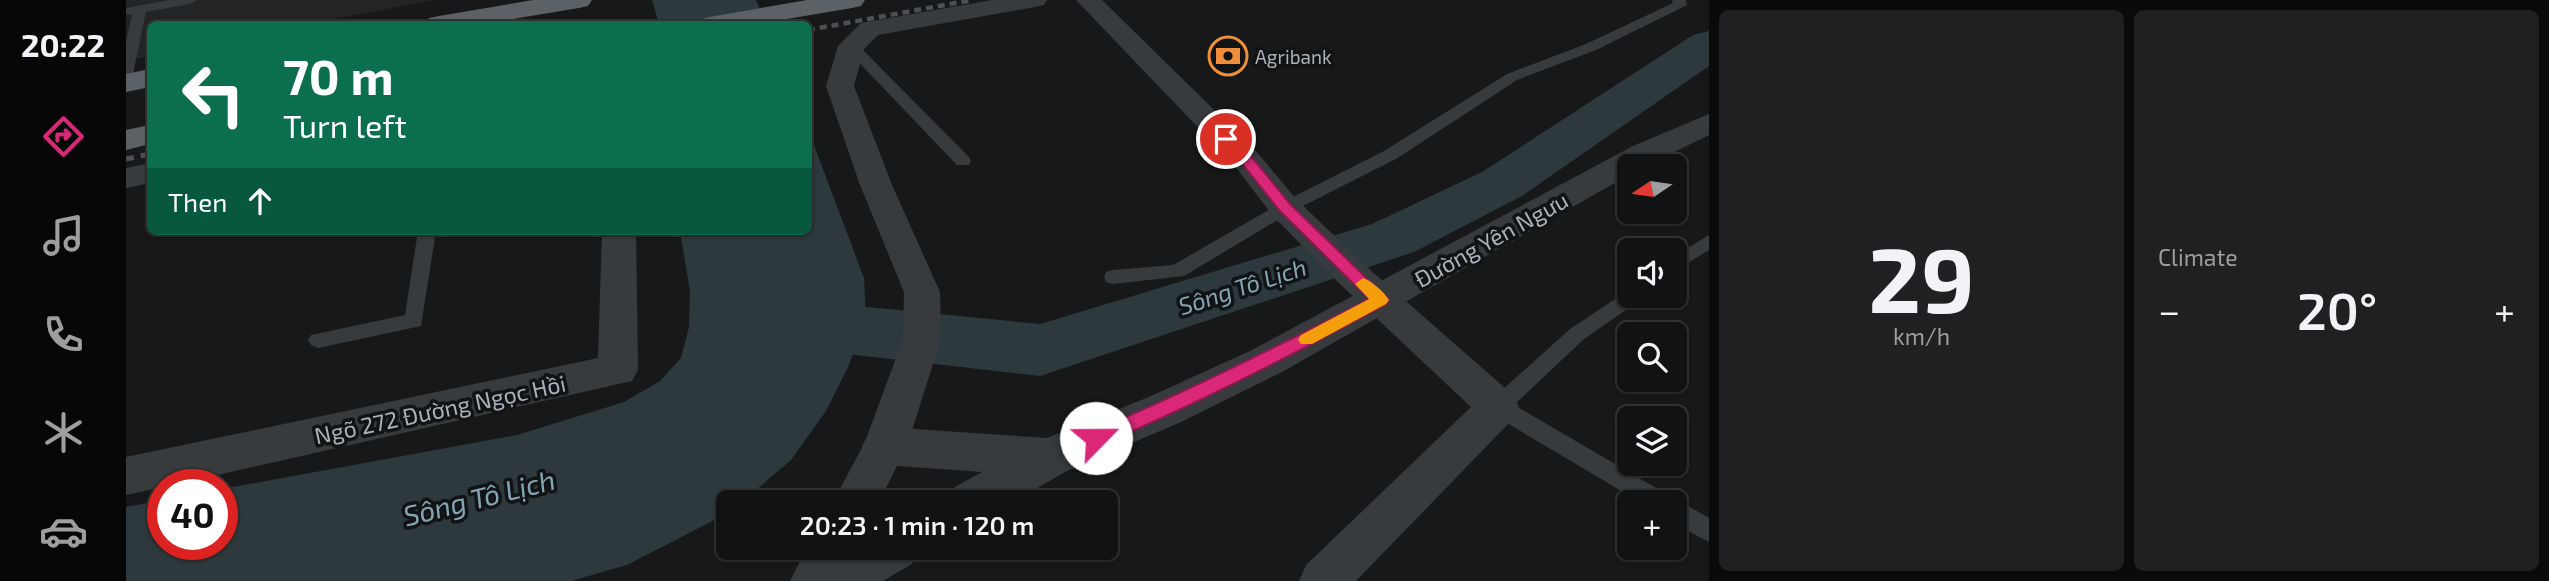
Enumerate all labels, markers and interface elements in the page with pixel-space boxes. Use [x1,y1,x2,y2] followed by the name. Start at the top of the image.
[21,25,105,63] text: 20:22
[1207,35,1249,77] bank icon: Agribank
[1255,45,1332,68] place label: Agribank
[283,46,394,105] text: 70 m
[168,49,259,140] icon: left
[283,106,407,144] text: Turn left
[1196,109,1256,169] pin
[39,112,88,161] icon: directions
[1207,120,1245,158] icon: arrive
[1617,154,1687,224] north arrow
[1617,154,1687,560] map controls
[241,182,279,220] icon: ahead
[1409,185,1573,293] street label: Đường Yên Ngưu
[168,186,227,217] text: Then
[39,211,88,260] icon: music
[1868,222,1975,331] text: 29
[1617,238,1687,308] button: sound
[2158,243,2238,271] text: Climate
[1174,252,1310,320] water label: Sông Tô Lịch
[2297,278,2377,340] text: 20°
[2158,287,2180,333] text: −
[2494,287,2515,333] text: +
[39,310,88,359] icon: phone
[1617,322,1687,392] button: search
[1893,322,1950,350] text: km/h
[312,369,568,449] street label: Ngõ 272 Đường Ngọc Hồi
[1059,401,1133,475] position arrow
[1617,406,1687,476] button: layers
[39,408,88,457] icon: climate
[400,462,558,532] water label: Sông Tô Lịch
[147,469,238,560] speed limit sign: 40
[1617,490,1687,560] button: +
[39,507,88,556] icon: car
[800,509,1034,540] text: 20:23 · 1 min · 120 m

